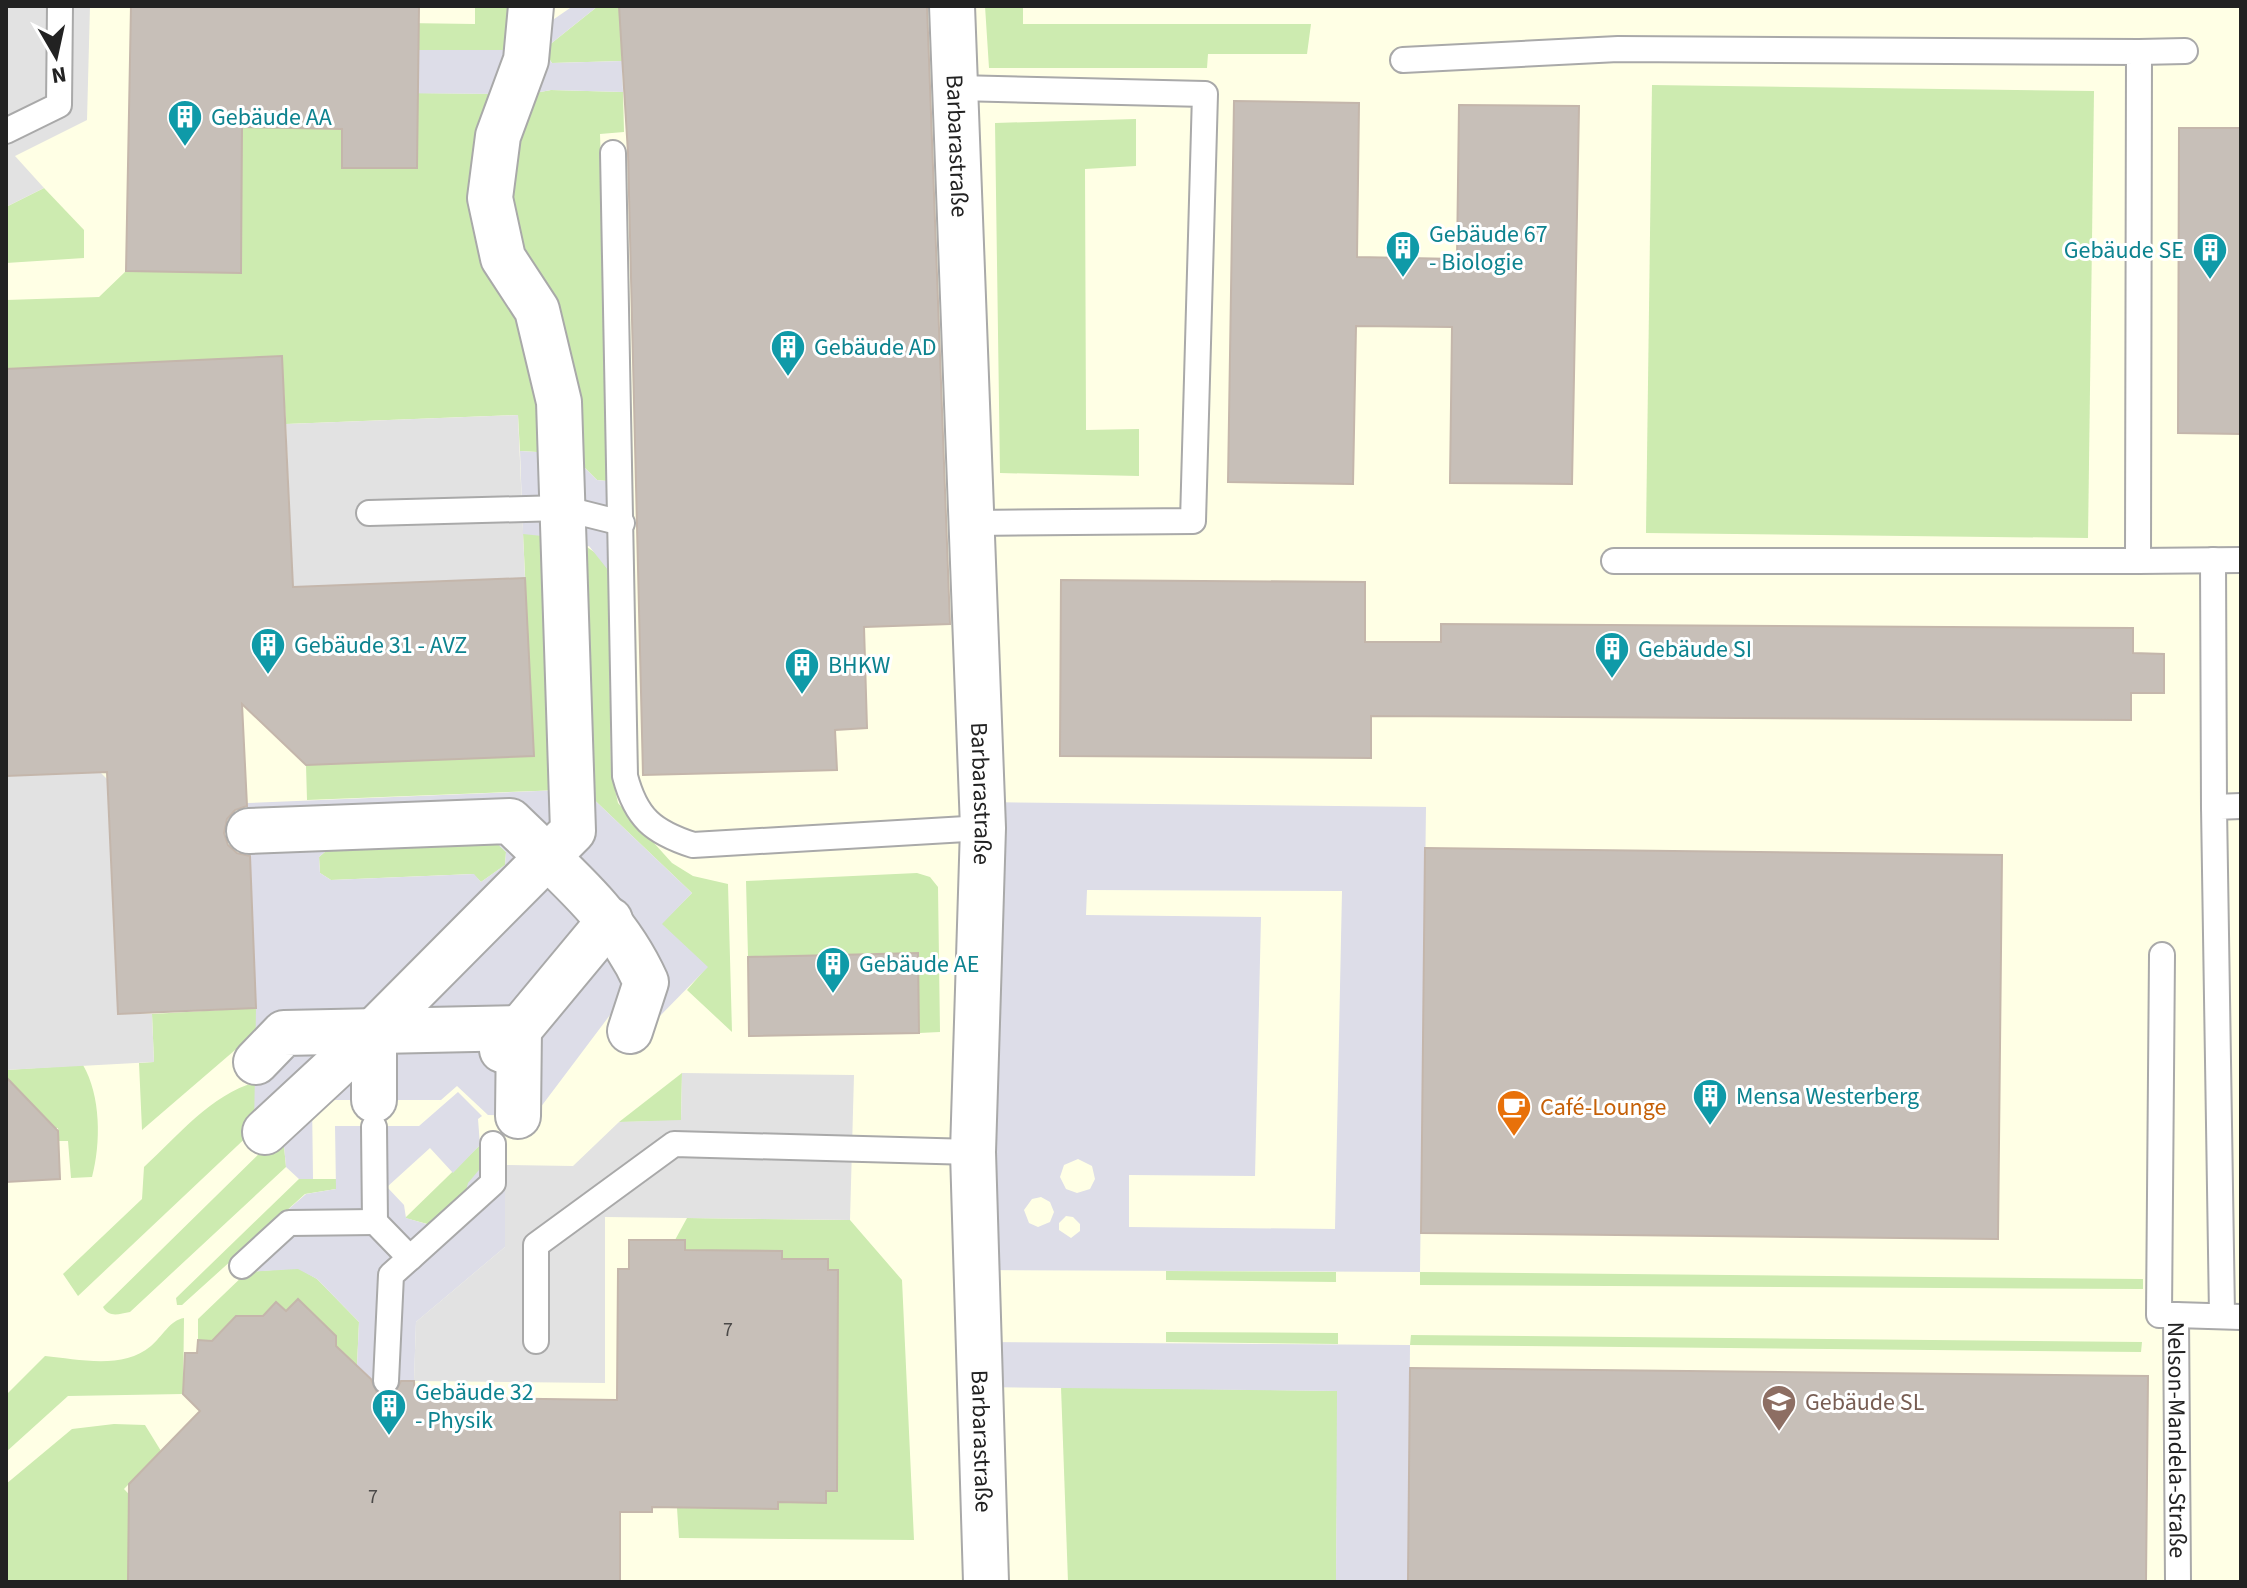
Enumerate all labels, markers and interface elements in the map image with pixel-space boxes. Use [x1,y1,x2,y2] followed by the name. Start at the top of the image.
[16,16,96,96] north arrow
[49,58,69,92] text: N
[937,74,977,218] street label: Barbarastraße
[166,98,204,148] building icon: Gebäude AA
[211,100,332,135] place label: Gebäude AA
[1429,217,1548,280] place label: Gebäude 67 - Biologie
[1384,229,1422,279] building icon: Gebäude 67 - Biologie
[2191,231,2229,281] building icon: Gebäude SE
[2064,233,2184,268] place label: Gebäude SE
[769,328,807,378] building icon: Gebäude AD
[814,330,937,365] place label: Gebäude AD
[249,626,287,676] building icon: Gebäude 31 - AVZ
[294,628,467,663] place label: Gebäude 31 - AVZ
[1593,630,1631,680] building icon: Gebäude SI
[1638,632,1752,667] place label: Gebäude SI
[783,646,821,696] building icon: BHKW
[828,648,890,683] place label: BHKW
[962,721,1001,865] street label: Barbarastraße
[814,945,852,995] building icon: Gebäude AE
[859,947,980,982] place label: Gebäude AE
[1691,1077,1729,1127] building icon: Mensa Westerberg
[1736,1079,1919,1114] place label: Mensa Westerberg
[1495,1088,1533,1138] cafe icon: Café-Lounge
[1540,1090,1666,1125] place label: Café-Lounge
[723,1316,733,1344] house number: 7
[2159,1322,2195,1558] street label: Nelson-Mandela-Straße
[962,1369,1001,1513] street label: Barbarastraße
[415,1375,534,1438] place label: Gebäude 32 - Physik
[1760,1383,1798,1433] school or university icon: Gebäude SL
[1805,1385,1925,1420] place label: Gebäude SL
[370,1387,408,1437] building icon: Gebäude 32 - Physik
[368,1483,378,1511] house number: 7

